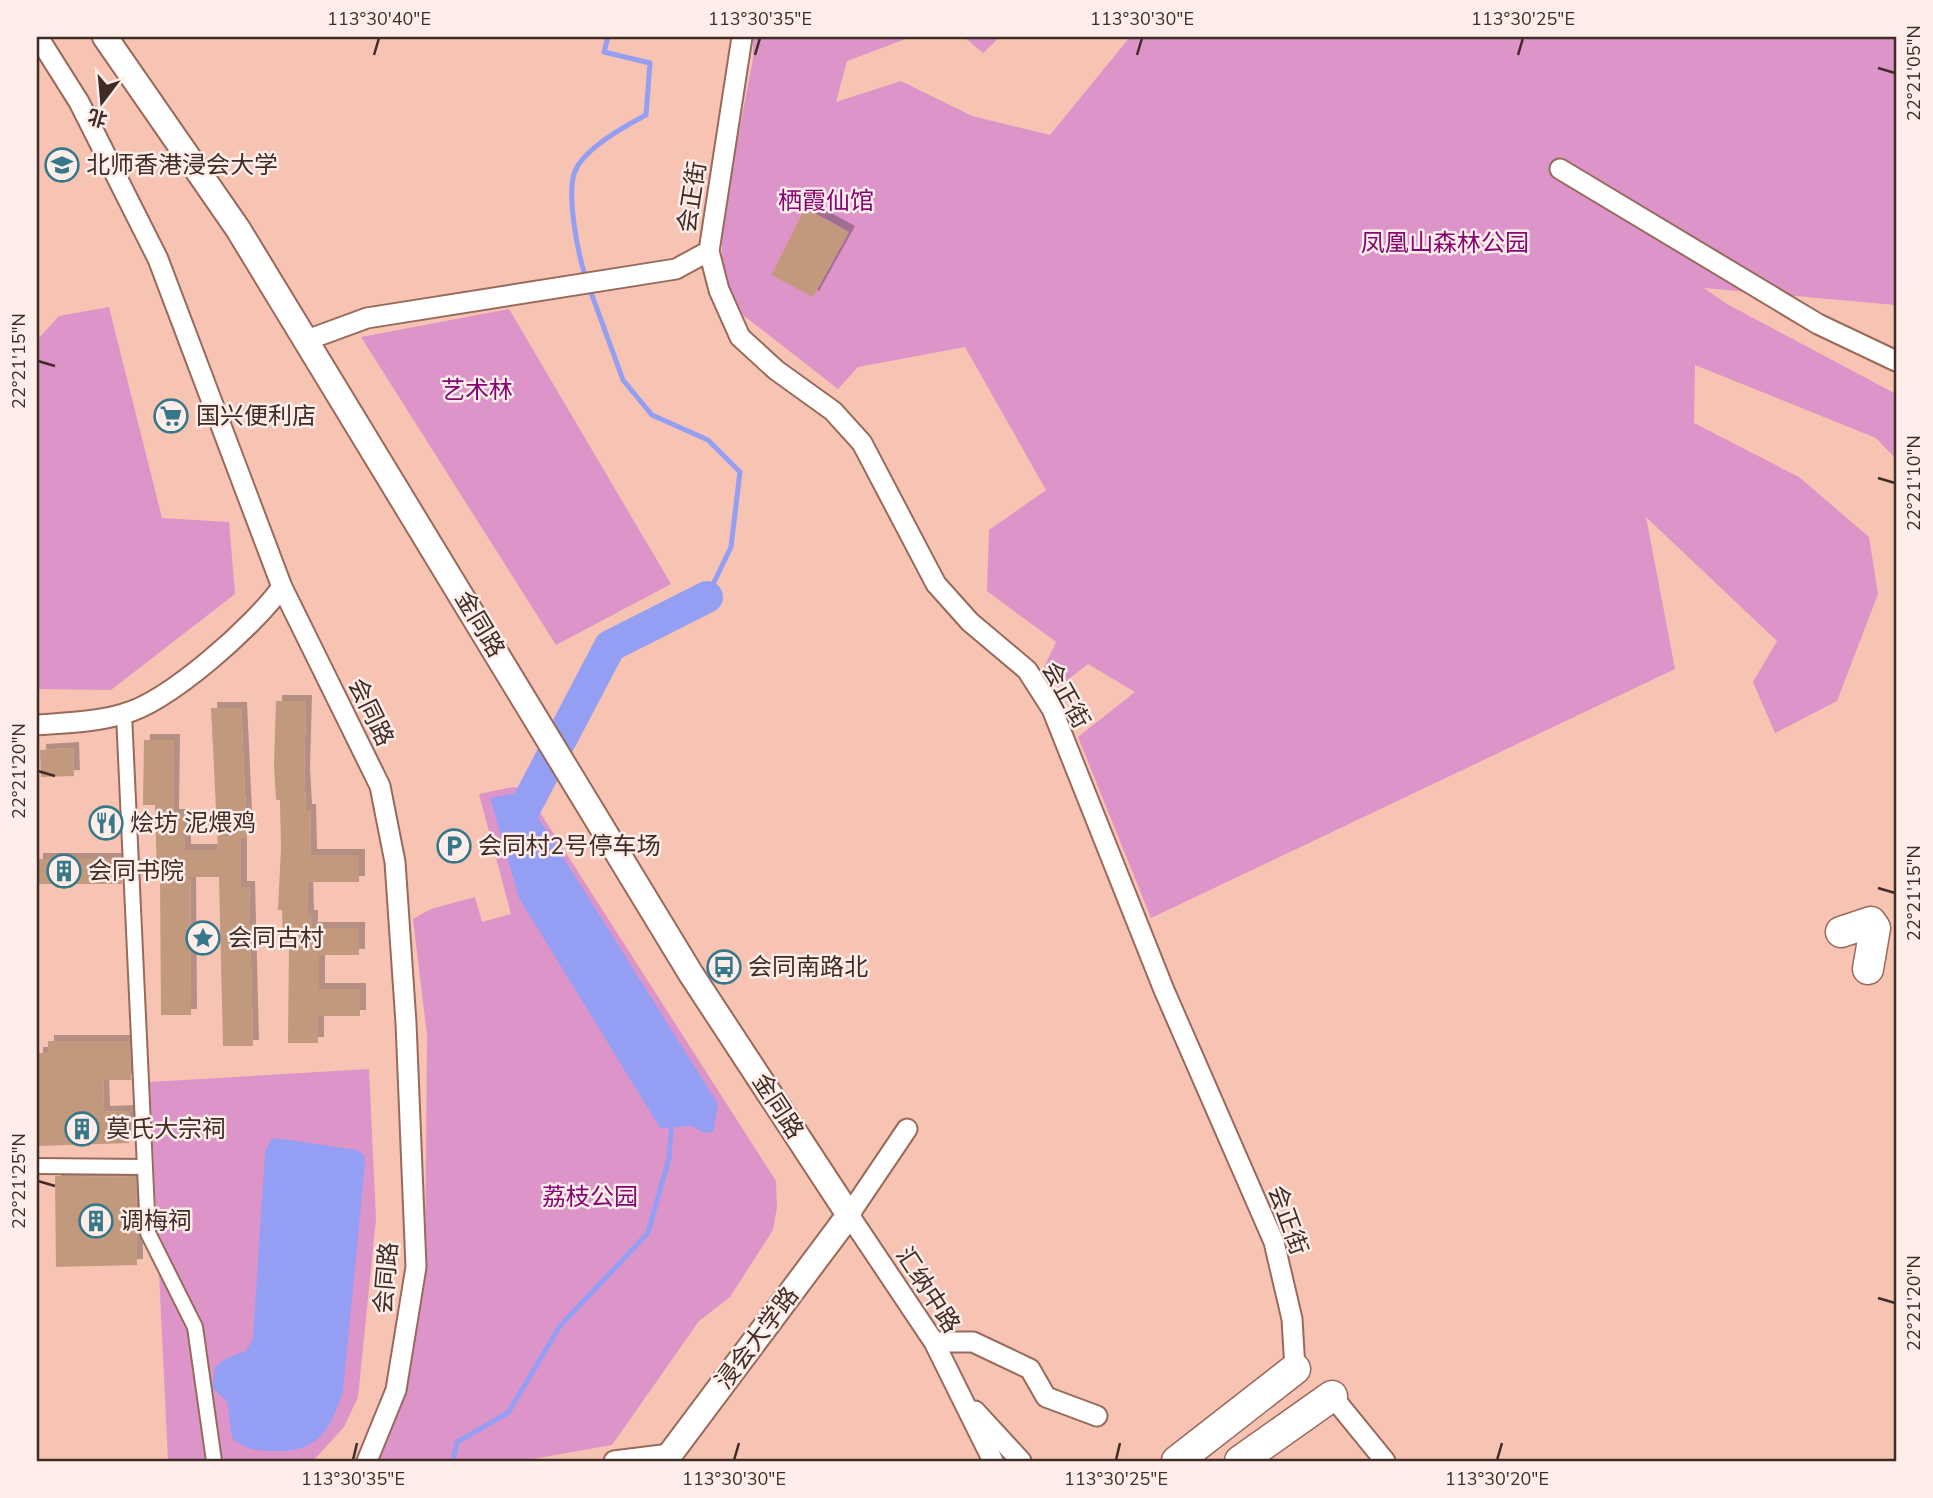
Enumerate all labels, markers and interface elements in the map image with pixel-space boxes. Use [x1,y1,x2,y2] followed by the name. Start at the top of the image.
[327,7,431,31] text: 113°30'40"E
[708,7,812,31] text: 113°30'35"E
[1090,7,1194,31] text: 113°30'30"E
[1471,7,1575,31] text: 113°30'25"E
[1902,25,1926,121] text: 22°21'05"N
[66,66,136,136] north arrow
[85,102,110,132] text: 北
[43,146,81,184] school or university icon: 北师香港浸会大学
[86,149,278,181] place label: 北师香港浸会大学
[671,159,713,235] street label: 会正街
[778,185,874,217] park label: 栖霞仙馆
[1361,227,1529,259] park label: 凤凰山森林公园
[7,313,31,409] text: 22°21'15"N
[441,374,513,406] park label: 艺术林
[152,397,190,435] supermarket icon: 国兴便利店
[196,400,316,432] place label: 国兴便利店
[1902,435,1926,531] text: 22°21'10"N
[448,585,512,663] street label: 金同路
[1035,656,1097,734] street label: 会正街
[341,673,401,751] street label: 会同路
[7,723,31,819] text: 22°21'20"N
[87,804,125,842] restaurant icon: 烩坊 泥煨鸡
[130,807,256,839] place label: 烩坊 泥煨鸡
[435,827,473,865] parking icon: 会同村2号停车场
[478,830,660,862] place label: 会同村2号停车场
[1902,845,1926,941] text: 22°21'15"N
[45,852,83,890] building icon: 会同书院
[88,855,184,887] place label: 会同书院
[184,919,222,957] place icon: 会同古村
[228,922,324,954] place label: 会同古村
[705,948,743,986] bus stop icon: 会同南路北
[748,951,868,983] place label: 会同南路北
[745,1067,811,1145] street label: 金同路
[63,1110,101,1148] building icon: 莫氏大宗祠
[106,1113,226,1145] place label: 莫氏大宗祠
[7,1133,31,1229] text: 22°21'25"N
[542,1181,638,1213] park label: 荔枝公园
[1261,1181,1315,1259] street label: 会正街
[77,1202,115,1240] building icon: 调梅祠
[120,1205,192,1237] place label: 调梅祠
[367,1241,405,1315] street label: 会同路
[888,1241,968,1339] street label: 汇纳中路
[1902,1255,1926,1351] text: 22°21'20"N
[708,1280,806,1396] street label: 浸会大学路
[301,1467,405,1491] text: 113°30'35"E
[682,1467,786,1491] text: 113°30'30"E
[1064,1467,1168,1491] text: 113°30'25"E
[1445,1467,1549,1491] text: 113°30'20"E

